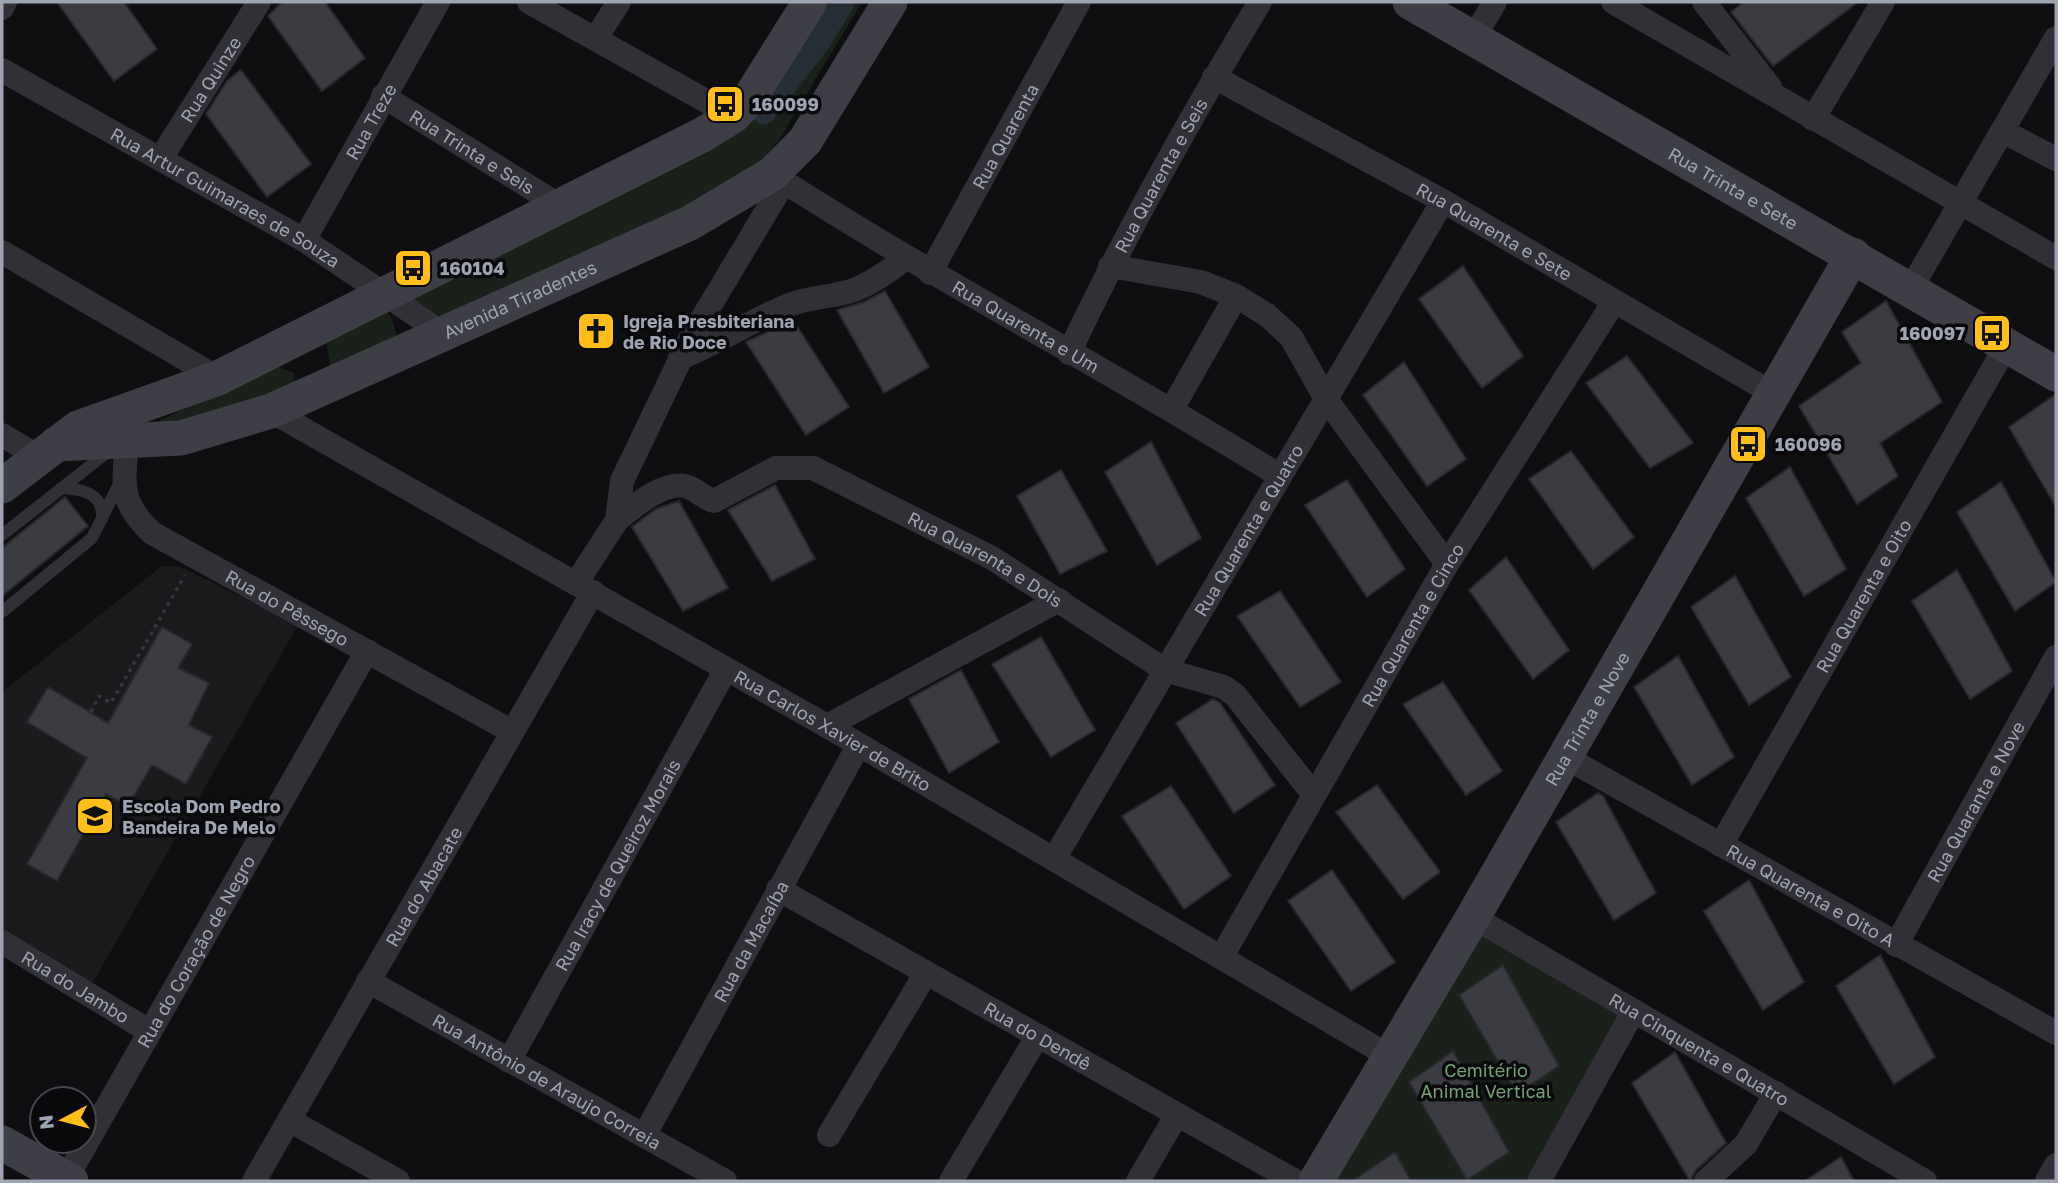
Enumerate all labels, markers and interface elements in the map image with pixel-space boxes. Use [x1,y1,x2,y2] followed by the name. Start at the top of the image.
[175,32,246,126] street label: Rua Quinze
[341,80,401,163] street label: Rua Treze
[967,80,1043,193] street label: Rua Quarenta
[704,83,746,125] bus stop icon: 160099
[752,93,819,115] place label: 160099
[1109,94,1212,256] street label: Rua Quarenta e Seis
[406,104,539,198] street label: Rua Trinta e Seis
[107,122,344,272] street label: Rua Artur Guimaraes de Souza
[1664,142,1802,234] street label: Rua Trinta e Sete
[1413,178,1576,285] street label: Rua Quarenta e Sete
[392,247,434,289] bus stop icon: 160104
[440,255,600,343] street label: Avenida Tiradentes
[440,257,505,279] place label: 160104
[948,275,1103,377] street label: Rua Quarenta e Um
[575,310,617,352] church icon: Igreja Presbiteriana de Rio Doce
[623,310,794,353] place label: Igreja Presbiteriana de Rio Doce
[1971,312,2013,354] bus stop icon: 160097
[1900,322,1965,344] place label: 160097
[1727,423,1769,465] bus stop icon: 160096
[1775,433,1842,455] place label: 160096
[1189,440,1308,620] street label: Rua Quarenta e Quatro
[904,507,1067,612] street label: Rua Quarenta e Dois
[1811,515,1916,676] street label: Rua Quarenta e Oito
[1356,539,1469,711] street label: Rua Quarenta e Cinco
[222,565,353,650] street label: Rua do Pêssego
[1540,648,1634,789] street label: Rua Trinta e Nove
[730,665,935,796] street label: Rua Carlos Xavier de Brito
[1922,717,2029,886] street label: Rua Quaranta e Nove
[550,755,685,975] street label: Rua Iracy de Queiroz Morais
[74,795,116,837] school or university icon: Escola Dom Pedro Bandeira De Melo
[122,795,281,838] place label: Escola Dom Pedro Bandeira De Melo
[380,822,467,950] street label: Rua do Abacate
[1723,839,1899,951] street label: Rua Quarenta e Oito A
[132,851,259,1052] street label: Rua do Coração de Negro
[709,877,793,1006] street label: Rua da Macaíba
[18,946,133,1028] street label: Rua do Jambo
[1605,988,1793,1110] street label: Rua Cinquenta e Quatro
[980,997,1095,1075] street label: Rua do Dendê
[429,1009,665,1154] street label: Rua Antônio de Araujo Correia
[1421,1059,1552,1102] park label: Cemitério Animal Vertical
[28,1085,98,1155] north arrow
[33,1114,58,1131] text: N

